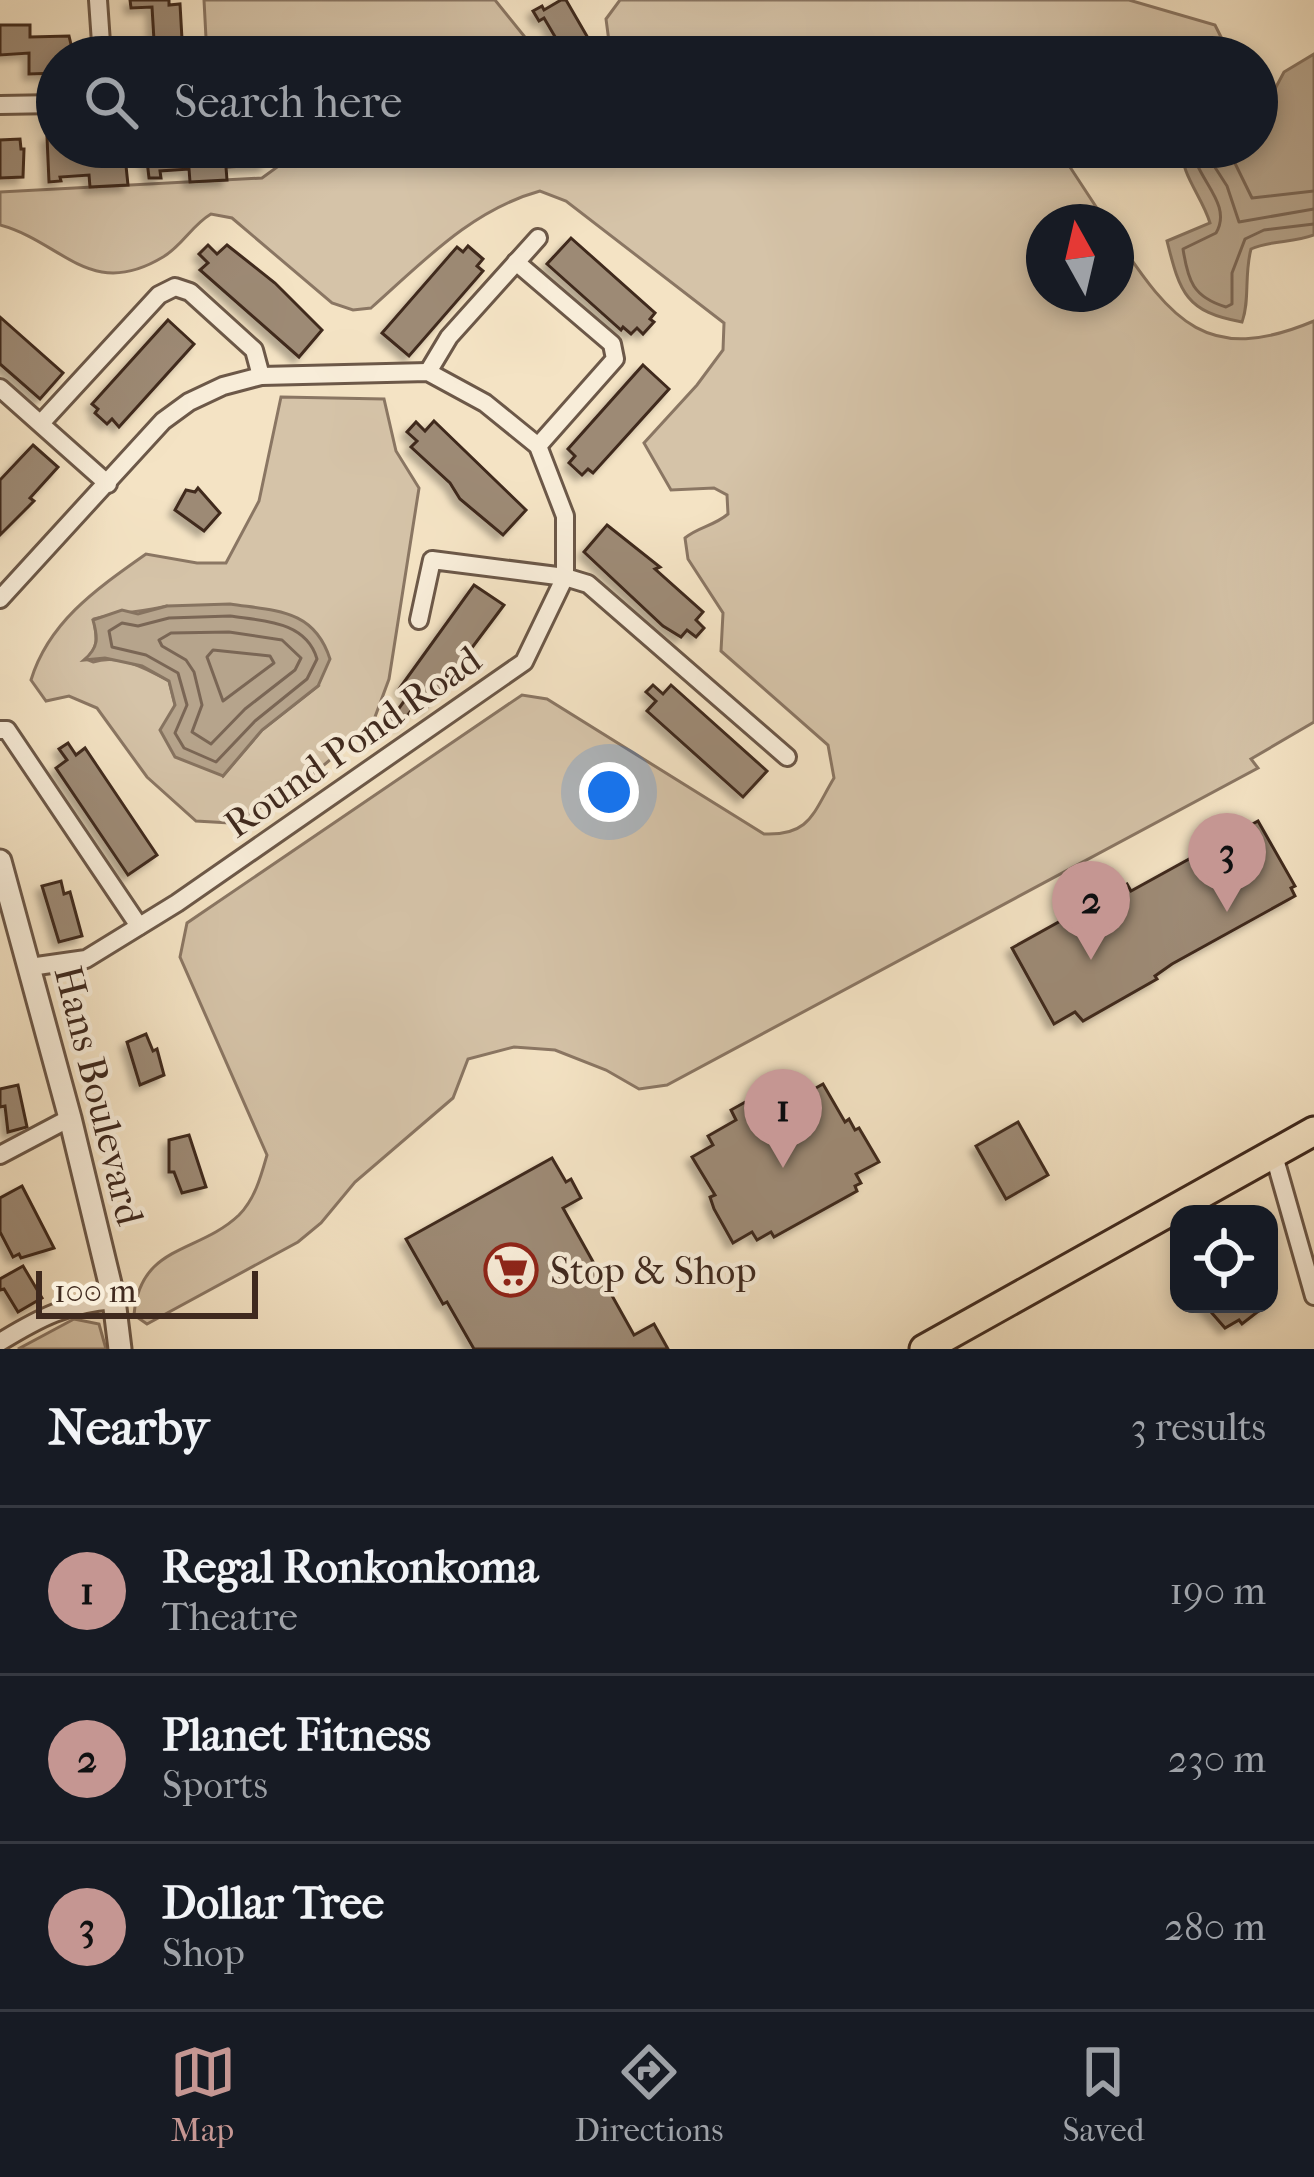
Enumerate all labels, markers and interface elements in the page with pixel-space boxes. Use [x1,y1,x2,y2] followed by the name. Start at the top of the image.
[36,36,1278,168] search box
[78,69,144,135] icon: search
[174,76,402,129] text: Search here
[1026,204,1134,312] north arrow
[216,636,490,847] street label: Round Pond Road
[579,762,639,822] your location
[1188,813,1266,912] pin: 3
[1052,861,1130,960] pin: 2
[45,961,154,1230] street label: Hans Boulevard
[744,1069,822,1168] pin: 1
[1170,1205,1278,1313] map controls
[1170,1205,1278,1313] button: locate
[483,1242,539,1298] supermarket icon: Stop & Shop
[550,1248,757,1294] place label: Stop & Shop
[36,1265,258,1318] scale bar
[54,1272,137,1311] text: 100 m
[48,1397,209,1457] text: Nearby
[1131,1404,1266,1450] text: 3 results
[162,1541,538,1594] text: Regal Ronkonkoma
[80,1568,94,1614] text: 1
[1169,1568,1266,1614] text: 190 m
[162,1594,298,1640] text: Theatre
[162,1709,431,1762] text: Planet Fitness
[77,1736,97,1782] text: 2
[1168,1736,1266,1782] text: 230 m
[162,1762,268,1808] text: Sports
[162,1877,384,1930] text: Dollar Tree
[79,1904,95,1950] text: 3
[1164,1904,1266,1950] text: 280 m
[162,1930,245,1976] text: Shop
[170,2039,236,2150] tab: Map
[575,2039,723,2150] tab: Directions
[1063,2039,1144,2150] tab: Saved

